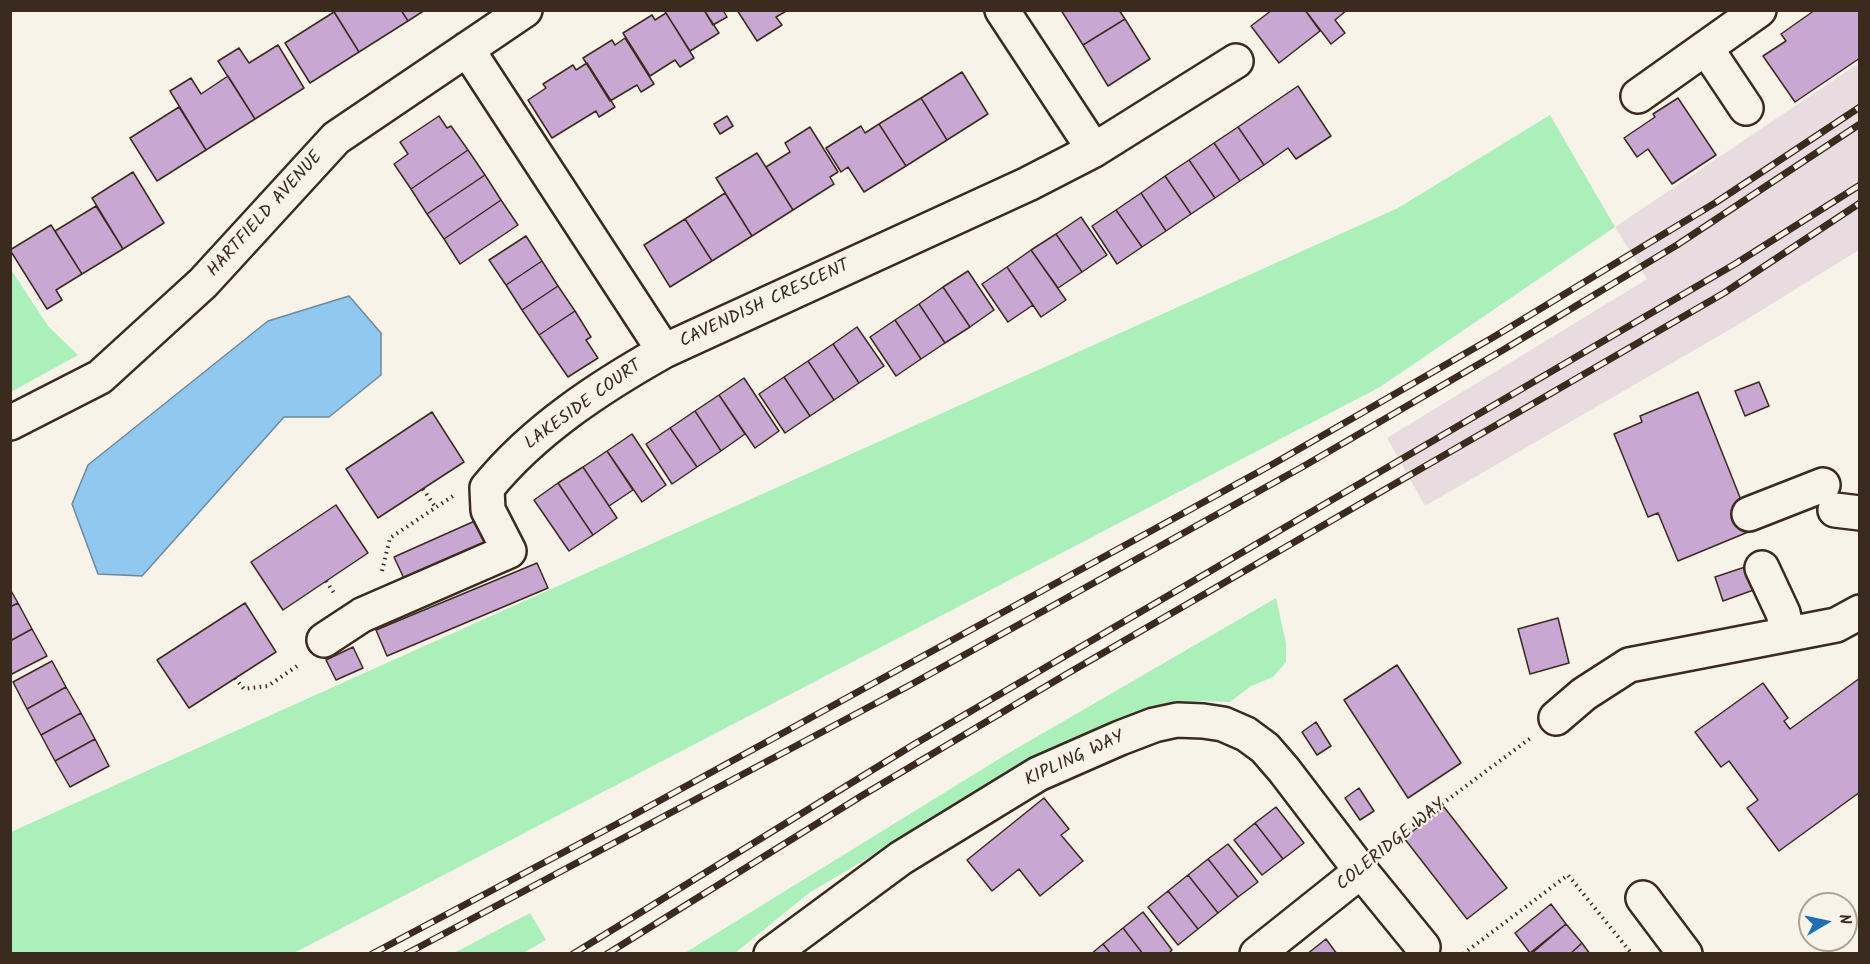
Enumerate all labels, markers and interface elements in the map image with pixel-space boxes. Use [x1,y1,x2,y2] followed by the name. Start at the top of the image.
[204,148,328,282] street label: HARTFIELD AVENUE
[677,256,853,354] street label: CAVENDISH CRESCENT
[521,356,647,456] street label: LAKESIDE COURT
[1022,728,1128,792] street label: KIPLING WAY
[1333,795,1451,897] street label: COLERIDGE WAY
[1798,892,1858,952] north arrow
[1831,912,1857,926] text: N

